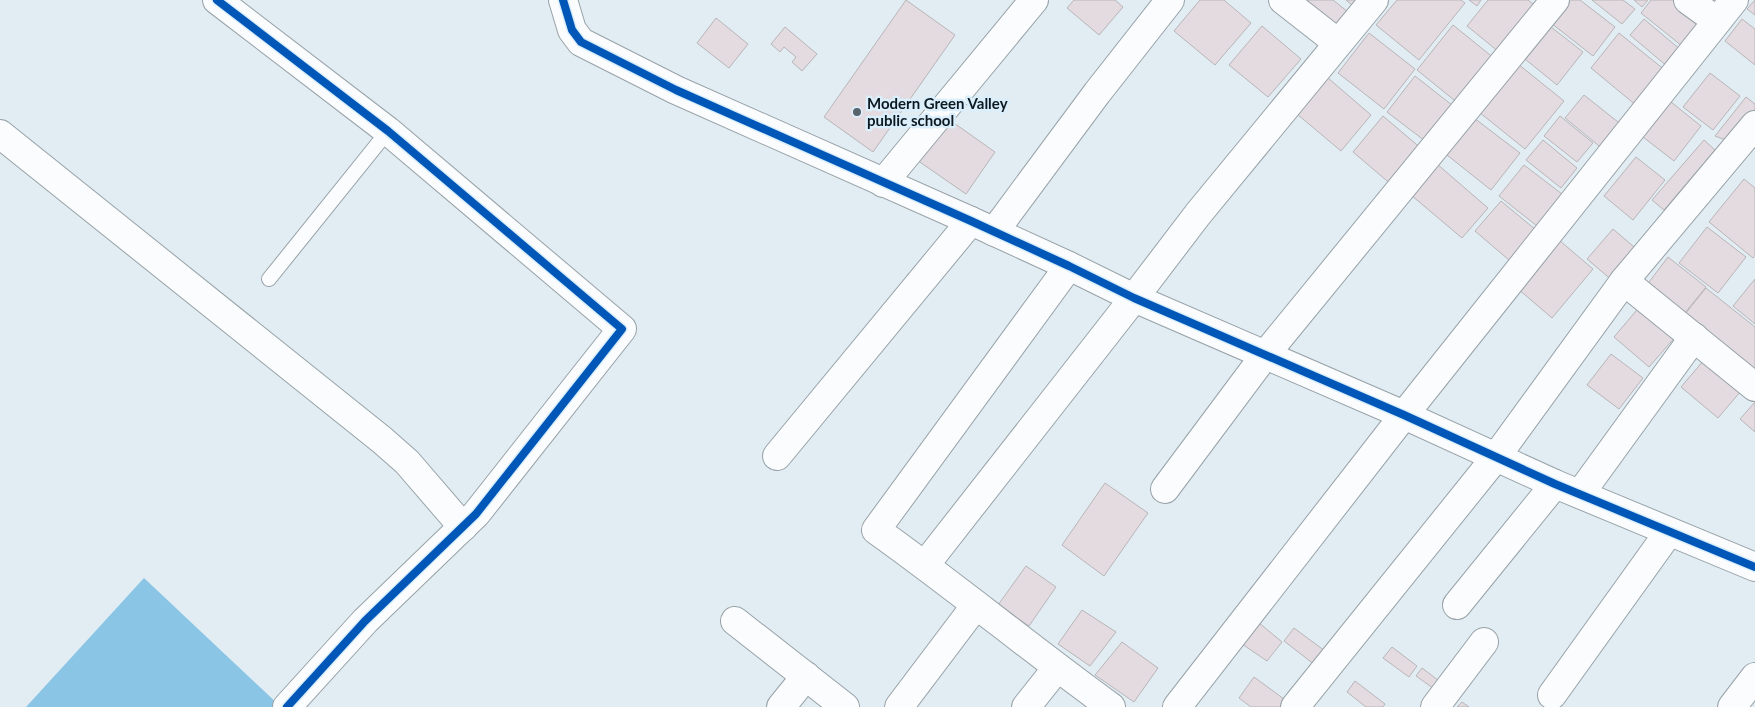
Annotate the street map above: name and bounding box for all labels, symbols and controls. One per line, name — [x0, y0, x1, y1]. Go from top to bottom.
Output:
place label: Modern Green Valley public school — [867, 94, 1008, 129]
marker: Modern Green Valley public school — [851, 106, 863, 118]

